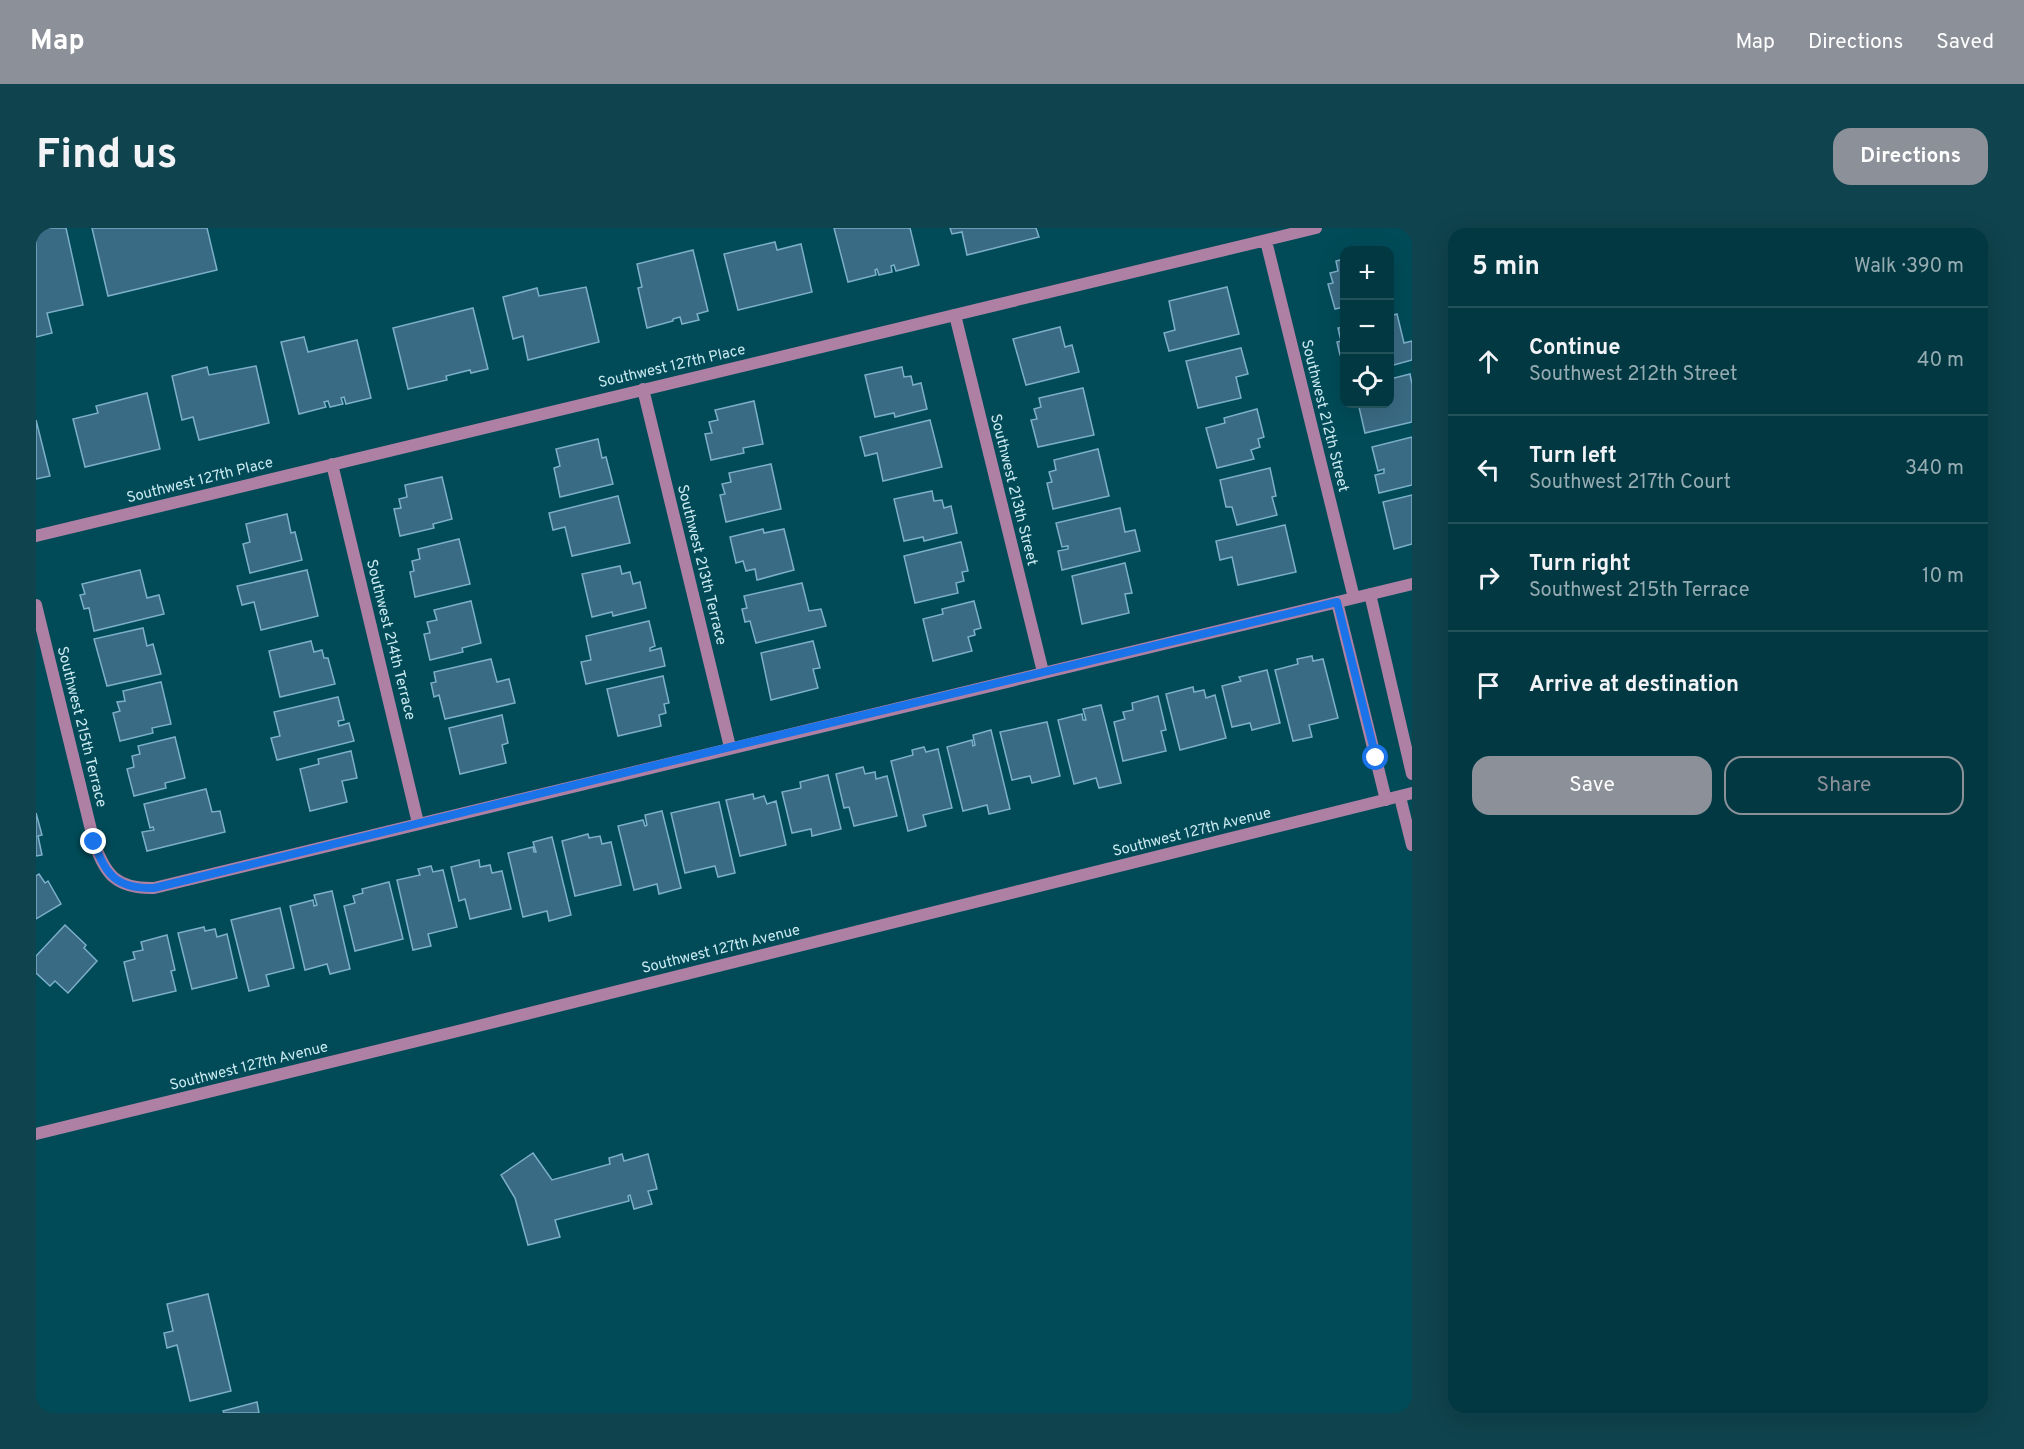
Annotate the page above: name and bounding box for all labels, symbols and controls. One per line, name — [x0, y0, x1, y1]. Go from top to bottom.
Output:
text: Map — [30, 24, 85, 60]
text: Map — [1735, 29, 1775, 56]
text: Directions — [1808, 29, 1903, 56]
text: Saved — [1936, 29, 1994, 56]
button: Directions — [1833, 128, 1988, 185]
text: Find us — [36, 130, 177, 183]
map controls — [1340, 246, 1394, 408]
button: + — [1340, 246, 1394, 300]
text: 5 min — [1472, 251, 1540, 284]
text: Walk · 390 m — [1854, 254, 1964, 280]
button: − — [1340, 300, 1394, 354]
text: Continue — [1529, 335, 1620, 362]
street label: Southwest 212th Street — [1296, 338, 1352, 494]
street label: Southwest 127th Place — [597, 341, 747, 393]
icon: ahead — [1472, 345, 1505, 378]
text: 40 m — [1917, 348, 1964, 374]
button: locate — [1340, 354, 1394, 408]
text: Southwest 212th Street — [1529, 362, 1737, 388]
street label: Southwest 213th Street — [985, 412, 1041, 568]
text: Turn left — [1529, 443, 1617, 470]
icon: left — [1472, 453, 1505, 486]
street label: Southwest 127th Place — [125, 454, 275, 508]
text: 340 m — [1905, 456, 1964, 482]
text: Southwest 217th Court — [1529, 470, 1731, 496]
street label: Southwest 213th Terrace — [672, 483, 730, 647]
text: Turn right — [1529, 551, 1631, 578]
street label: Southwest 214th Terrace — [361, 558, 419, 722]
icon: right — [1472, 561, 1505, 594]
text: 10 m — [1922, 564, 1964, 590]
text: Southwest 215th Terrace — [1529, 578, 1749, 604]
street label: Southwest 215th Terrace — [52, 644, 110, 810]
icon: arrive — [1472, 669, 1505, 702]
text: Arrive at destination — [1529, 672, 1739, 699]
route start — [1362, 744, 1388, 770]
button: Save — [1472, 756, 1712, 815]
button: Share — [1724, 756, 1964, 815]
street label: Southwest 127th Avenue — [1111, 804, 1273, 862]
route end — [80, 828, 106, 854]
street label: Southwest 127th Avenue — [640, 921, 802, 979]
street label: Southwest 127th Avenue — [168, 1038, 330, 1096]

